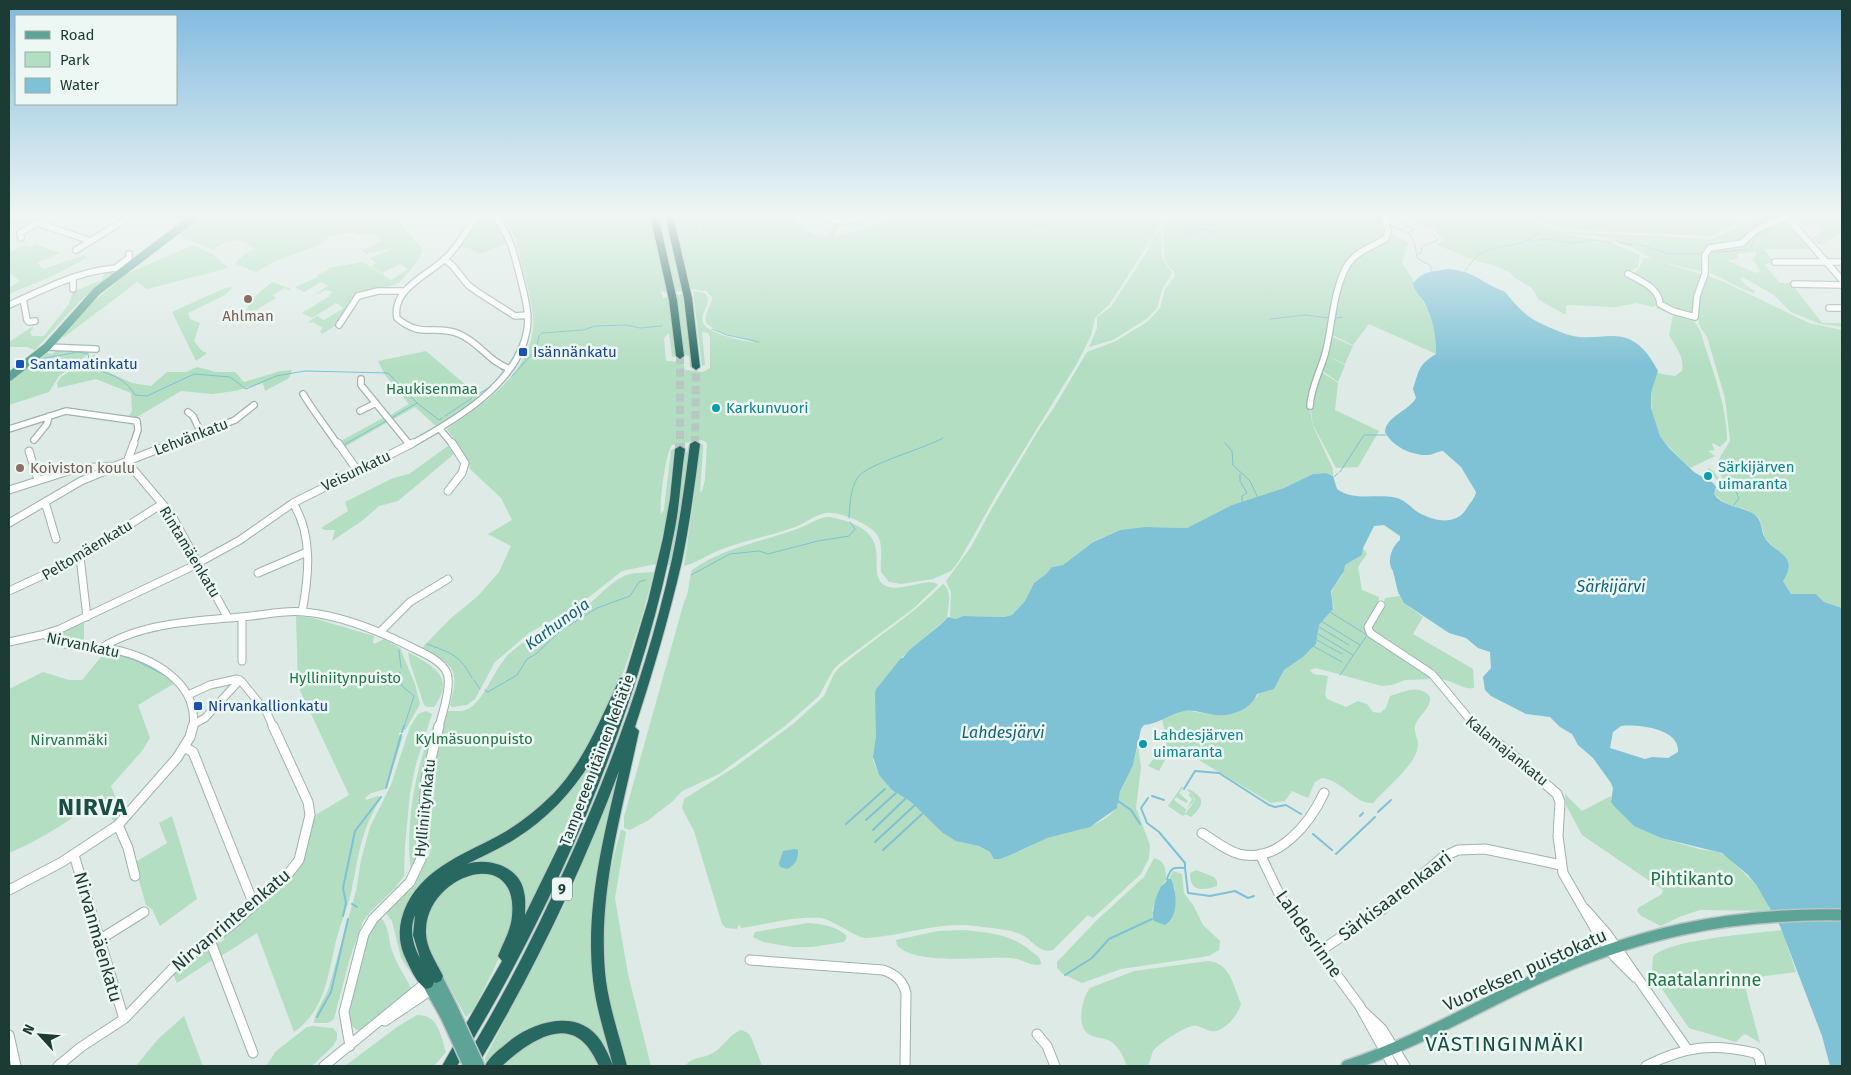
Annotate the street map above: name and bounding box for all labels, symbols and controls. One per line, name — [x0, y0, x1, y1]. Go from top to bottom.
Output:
legend — [15, 15, 178, 105]
text: Road — [60, 26, 95, 44]
text: Park — [60, 51, 90, 69]
text: Water — [60, 76, 99, 94]
marker: Ahlman — [242, 293, 254, 305]
place label: Ahlman — [222, 307, 274, 325]
place label: Isännänkatu — [533, 343, 617, 361]
marker: Isännänkatu — [517, 346, 529, 358]
place label: Santamatinkatu — [30, 355, 138, 373]
marker: Santamatinkatu — [14, 358, 26, 370]
park label: Haukisenmaa — [386, 380, 478, 398]
place label: Karkunvuori — [726, 399, 809, 417]
marker: Karkunvuori — [710, 402, 722, 414]
street label: Lehvänkatu — [151, 415, 231, 459]
street label: Veisunkatu — [319, 447, 393, 495]
place label: Särkijärven uimaranta — [1718, 458, 1794, 493]
place label: Koiviston koulu — [30, 459, 135, 477]
marker: Koiviston koulu — [14, 462, 26, 474]
marker: Särkijärven uimaranta — [1702, 470, 1714, 482]
street label: Rintamäenkatu — [156, 503, 224, 601]
street label: Peltomäenkatu — [38, 516, 136, 584]
water label: Särkijärvi — [1576, 577, 1646, 596]
water label: Karhunoja — [521, 594, 593, 654]
street label: Nirvankatu — [45, 628, 121, 662]
park label: Hylliniitynpuisto — [289, 669, 401, 687]
street label: Tampereen itäinen kehätie — [556, 672, 638, 848]
place label: Nirvankallionkatu — [208, 697, 328, 715]
marker: Nirvankallionkatu — [192, 700, 204, 712]
street label: Kalamajankatu — [1462, 712, 1552, 790]
water label: Lahdesjärvi — [962, 723, 1045, 742]
place label: Lahdesjärven uimaranta — [1153, 726, 1244, 761]
park label: Kylmäsuonpuisto — [415, 730, 533, 748]
park label: Nirvanmäki — [30, 731, 108, 749]
marker: Lahdesjärven uimaranta — [1137, 738, 1149, 750]
street label: Hylliniitynkatu — [411, 758, 439, 858]
district label: NIRVA — [58, 793, 128, 821]
street label: Särkisaarenkaari — [1334, 846, 1456, 946]
street label: Nirvanrinteenkatu — [167, 864, 295, 976]
park label: Pihtikanto — [1650, 868, 1734, 890]
street label: Nirvanmäenkatu — [69, 869, 127, 1005]
road number: 9 — [552, 878, 572, 901]
street label: Lahdesrinne — [1271, 886, 1347, 982]
street label: Vuoreksen puistokatu — [1440, 924, 1610, 1016]
park label: Raatalanrinne — [1647, 969, 1761, 991]
north arrow — [15, 1010, 65, 1060]
text: N — [19, 1022, 38, 1037]
district label: VÄSTINGINMÄKI — [1425, 1031, 1585, 1057]

